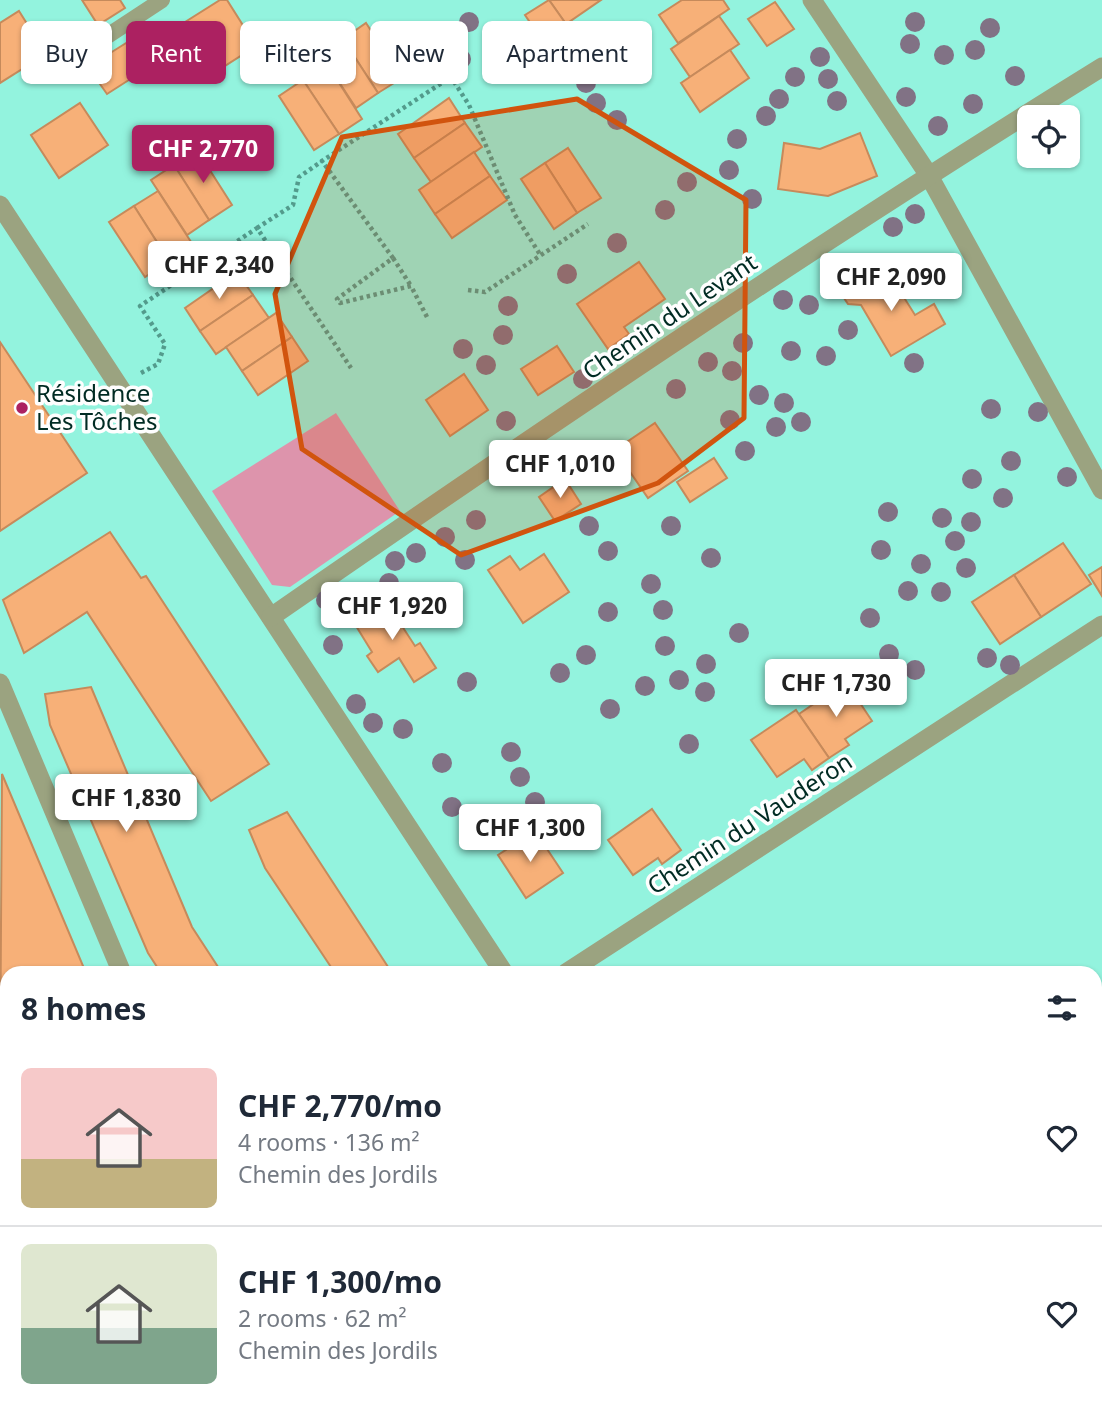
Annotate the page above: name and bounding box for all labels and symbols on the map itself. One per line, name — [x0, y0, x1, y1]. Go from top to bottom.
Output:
pin: CHF 2,770 — [123, 125, 283, 185]
pin: CHF 2,340 — [139, 242, 299, 301]
street label: Chemin du Levant — [575, 245, 763, 386]
pin: CHF 2,090 — [811, 254, 971, 313]
place label: Résidence Les Tôches — [36, 376, 157, 437]
marker: Résidence Les Tôches — [14, 400, 30, 416]
pin: CHF 1,010 — [480, 440, 640, 500]
pin: CHF 1,920 — [312, 582, 472, 642]
pin: CHF 1,730 — [756, 660, 916, 719]
street label: Chemin du Vauderon — [640, 744, 858, 901]
pin: CHF 1,830 — [46, 774, 206, 834]
pin: CHF 1,300 — [450, 804, 610, 864]

